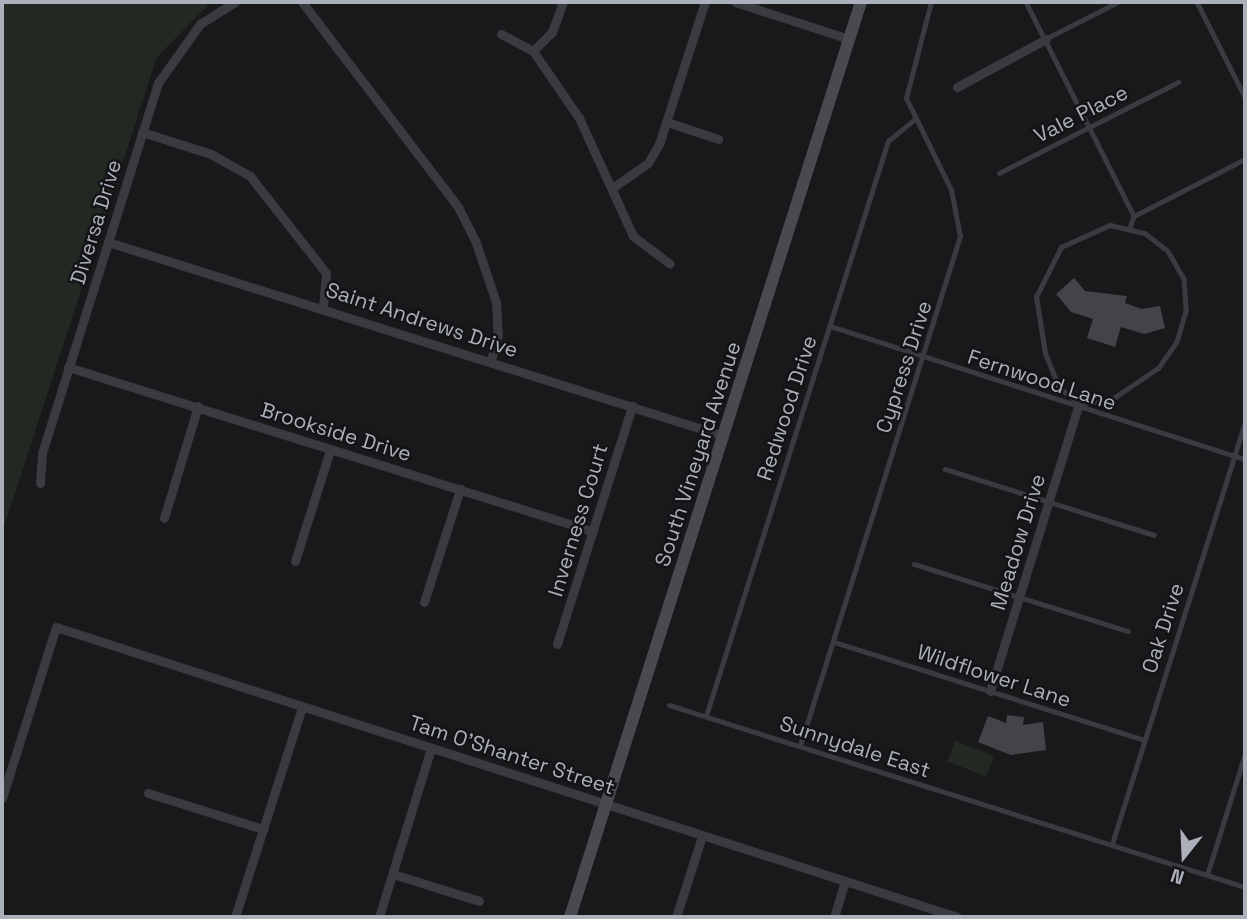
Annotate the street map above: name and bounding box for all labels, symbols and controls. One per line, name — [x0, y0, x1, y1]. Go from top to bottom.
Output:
street label: Vale Place — [1030, 80, 1132, 148]
street label: Diversa Drive — [65, 157, 127, 287]
street label: Saint Andrews Drive — [323, 277, 521, 363]
street label: Cypress Drive — [871, 298, 937, 436]
street label: Redwood Drive — [752, 332, 822, 484]
street label: South Vineyard Avenue — [650, 338, 746, 570]
street label: Fernwood Lane — [965, 344, 1119, 416]
street label: Brookside Drive — [258, 397, 414, 467]
street label: Inverness Court — [543, 440, 613, 600]
street label: Meadow Drive — [985, 471, 1051, 613]
street label: Oak Drive — [1137, 580, 1189, 676]
street label: Wildflower Lane — [914, 639, 1074, 713]
street label: Tam O'Shanter Street — [406, 710, 618, 800]
street label: Sunnydale East — [776, 711, 934, 783]
north arrow — [1149, 821, 1219, 891]
text: N — [1167, 863, 1187, 890]

